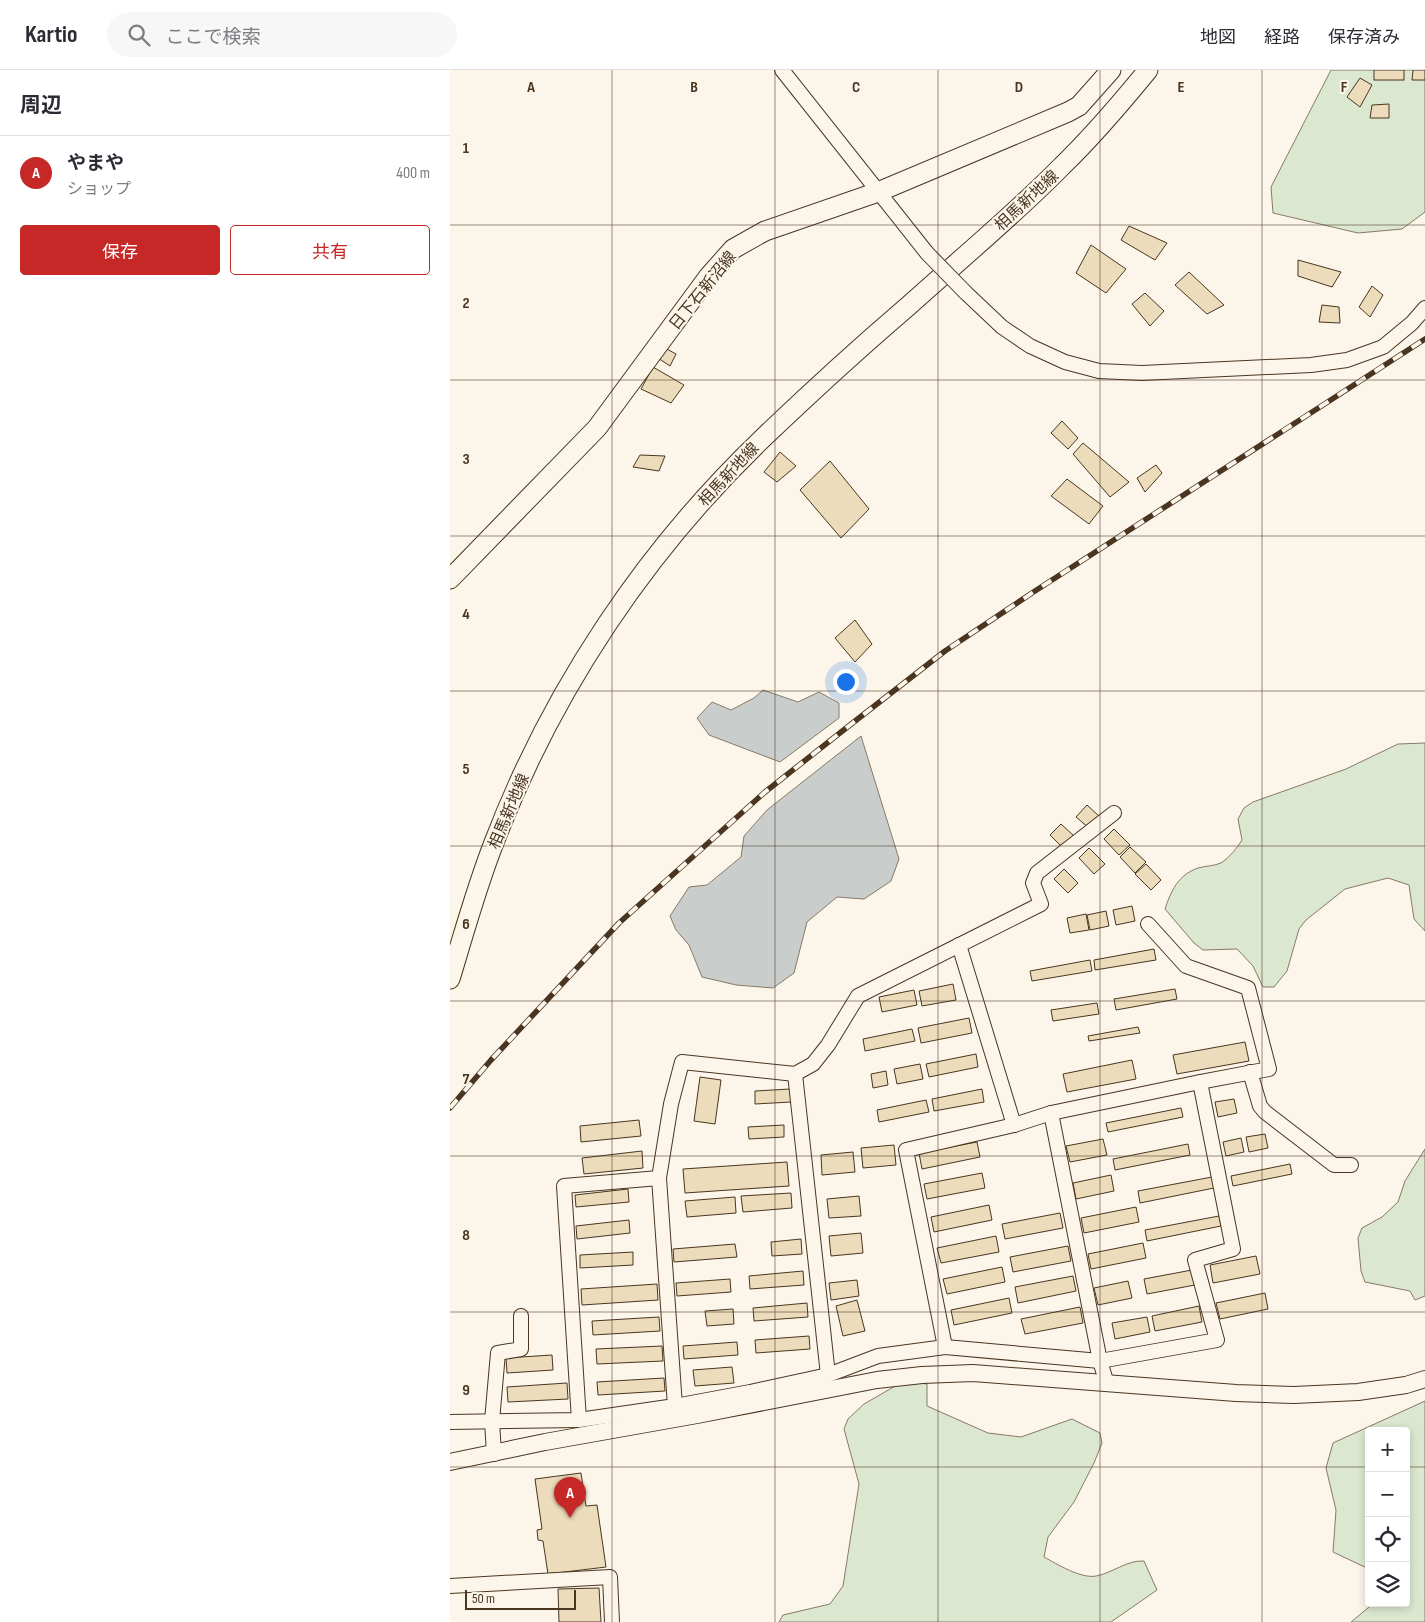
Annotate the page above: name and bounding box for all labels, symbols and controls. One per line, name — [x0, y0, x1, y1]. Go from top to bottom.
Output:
search box — [107, 12, 457, 57]
text: Kartio — [25, 20, 77, 49]
icon: search — [125, 21, 153, 49]
text: ここで検索 — [165, 26, 260, 49]
text: 地図 — [1200, 27, 1236, 48]
text: 経路 — [1264, 27, 1300, 48]
text: 保存済み — [1328, 27, 1400, 48]
text: A — [526, 78, 535, 97]
text: B — [690, 78, 698, 97]
text: C — [852, 78, 860, 97]
text: D — [1015, 78, 1023, 97]
text: E — [1178, 78, 1185, 97]
text: F — [1341, 78, 1348, 97]
text: 周辺 — [20, 93, 62, 118]
text: 1 — [463, 139, 470, 158]
text: やまや — [67, 152, 124, 175]
text: A — [32, 164, 40, 183]
text: 400 m — [396, 164, 430, 183]
street label: 相馬新地線 — [991, 167, 1063, 235]
text: ショップ — [67, 180, 131, 199]
button: 保存 — [20, 225, 220, 275]
button: 共有 — [230, 225, 430, 275]
street label: 日下石新沼線 — [666, 248, 741, 334]
text: 2 — [462, 294, 470, 313]
street label: 相馬新地線 — [695, 439, 763, 511]
text: 3 — [462, 450, 470, 469]
text: 4 — [462, 605, 470, 624]
your location — [833, 669, 859, 695]
text: 5 — [462, 760, 470, 779]
street label: 相馬新地線 — [485, 771, 534, 852]
text: 6 — [462, 915, 470, 934]
text: 7 — [463, 1070, 470, 1089]
text: 8 — [462, 1226, 470, 1245]
text: 9 — [462, 1381, 470, 1400]
map controls — [1365, 1427, 1410, 1607]
button: + — [1365, 1427, 1410, 1472]
button: − — [1365, 1472, 1410, 1517]
pin: A — [554, 1477, 586, 1518]
button: locate — [1365, 1517, 1410, 1562]
button: layers — [1365, 1562, 1410, 1607]
scale bar — [465, 1587, 576, 1610]
text: 50 m — [472, 1590, 495, 1607]

